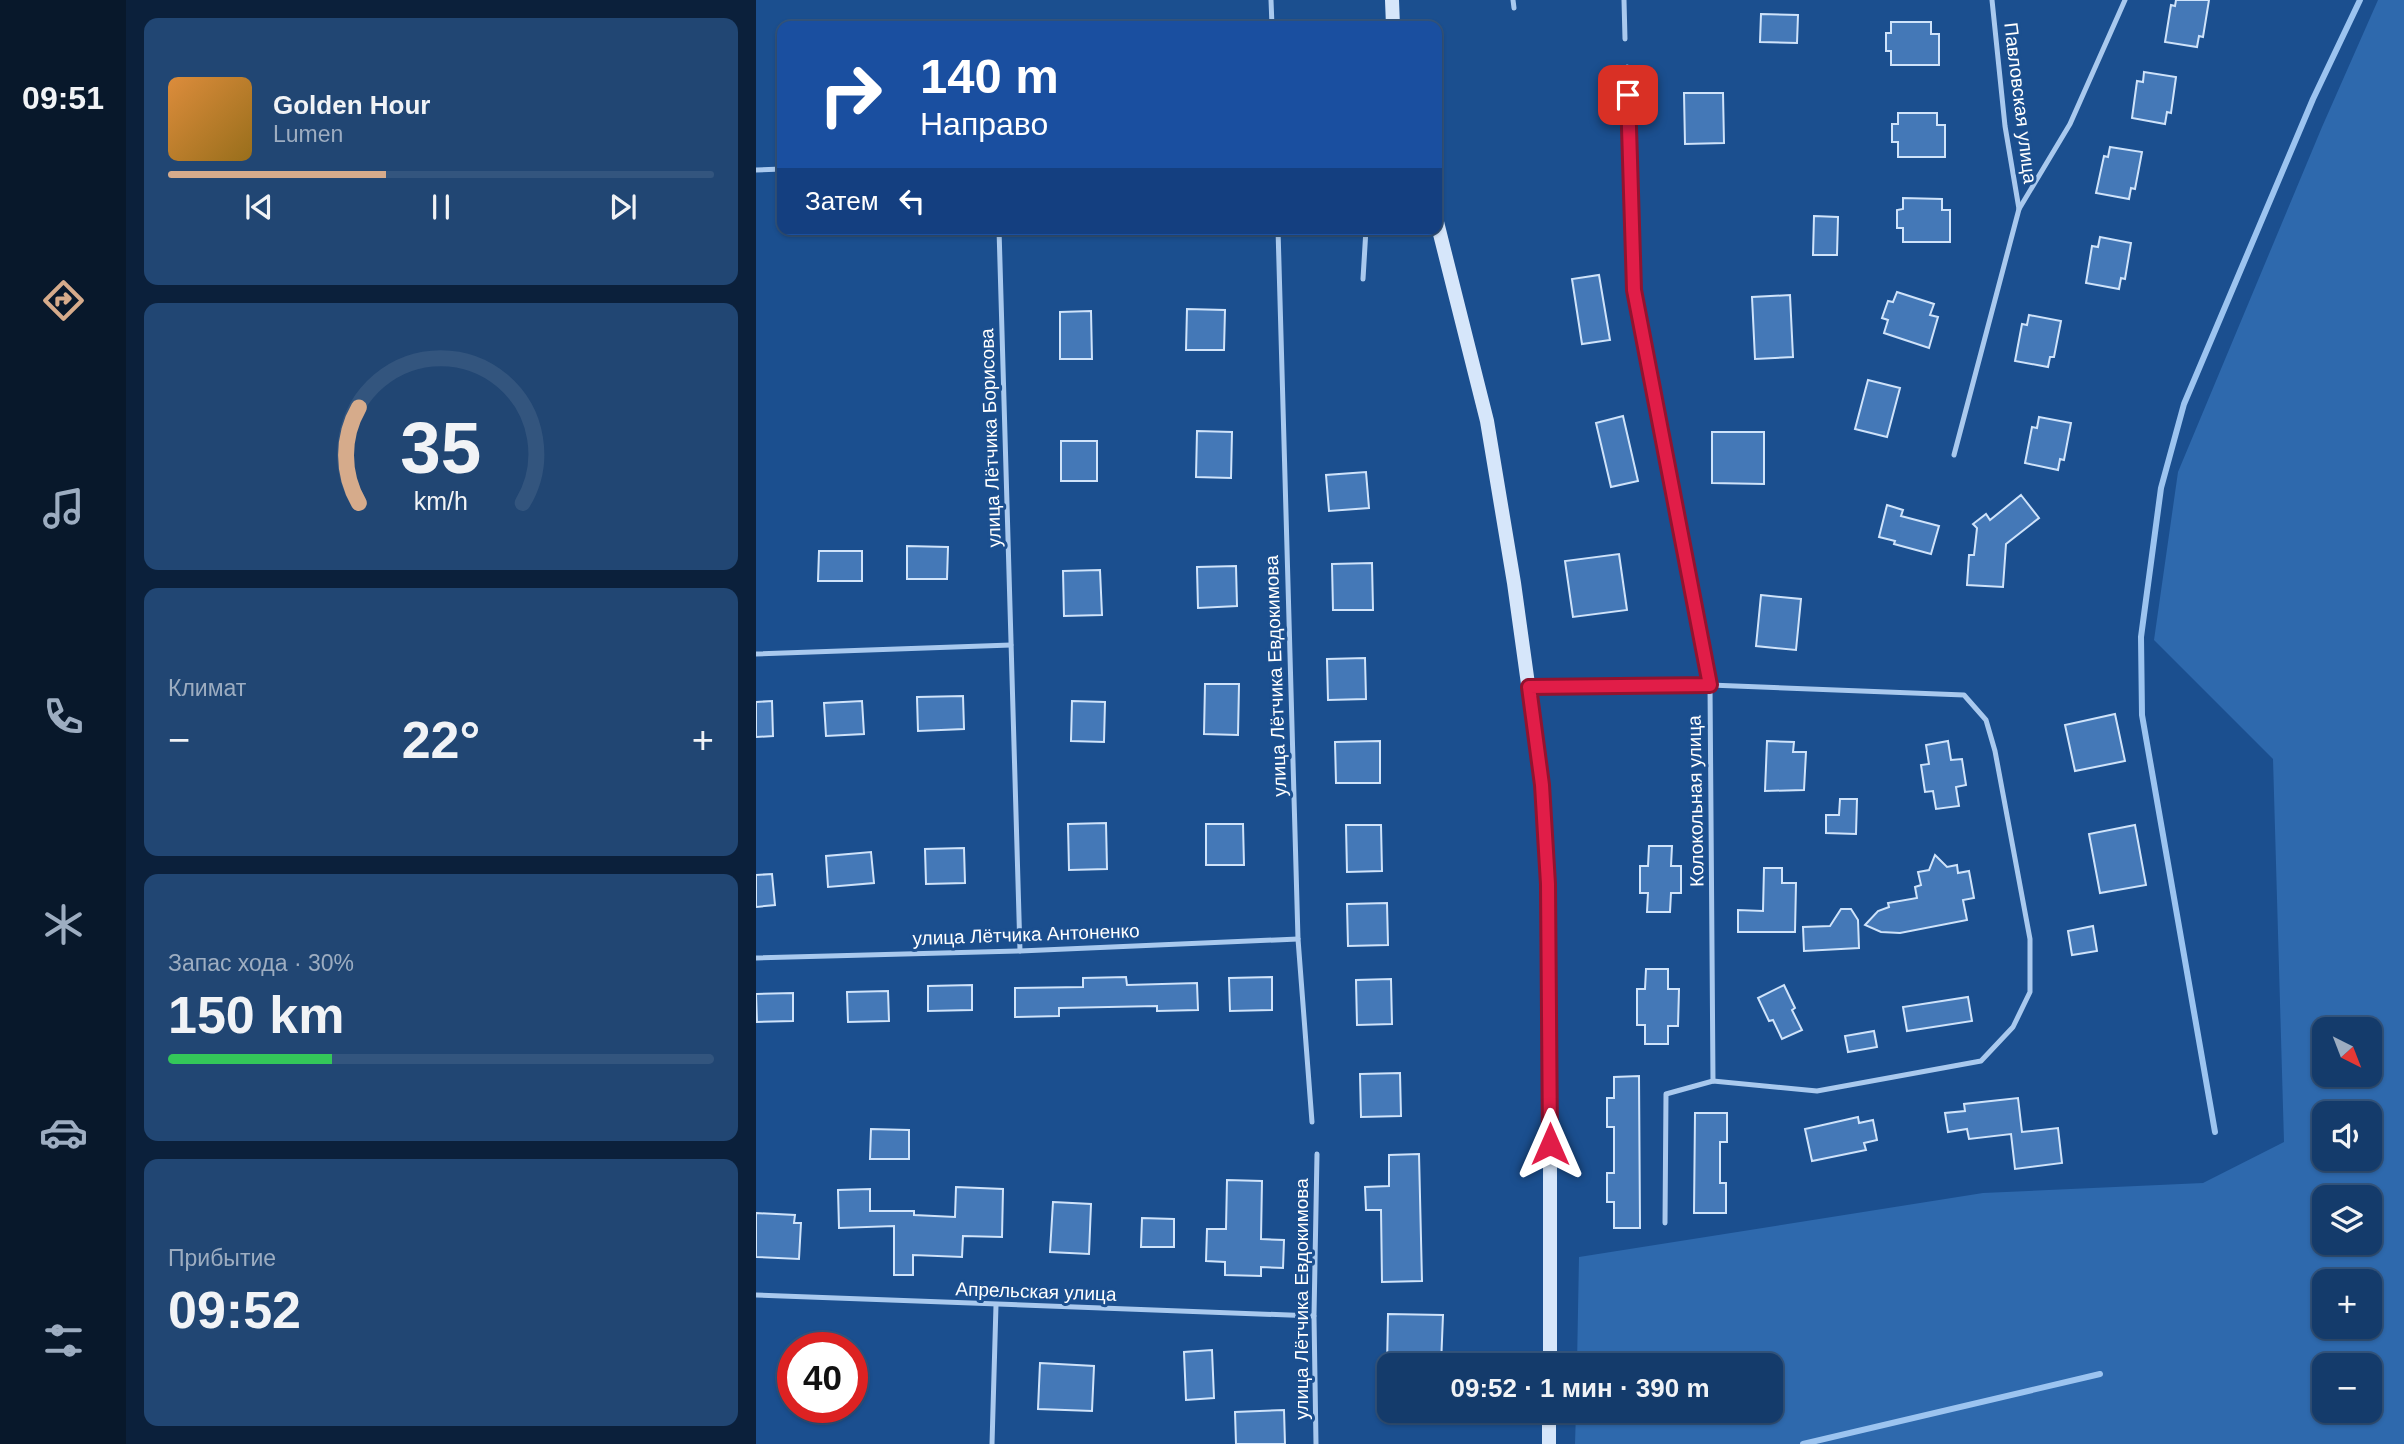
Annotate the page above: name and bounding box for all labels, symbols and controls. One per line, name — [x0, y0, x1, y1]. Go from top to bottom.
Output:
street label: Павловская улица — [2000, 21, 2041, 185]
icon: right — [805, 49, 896, 140]
text: 140 m — [920, 49, 1059, 103]
pin — [1598, 65, 1658, 125]
icon: arrive — [1609, 76, 1647, 114]
text: 09:51 — [22, 80, 104, 116]
text: Golden Hour — [273, 90, 430, 120]
text: Направо — [920, 106, 1048, 142]
text: Lumen — [273, 121, 343, 147]
icon: left — [893, 182, 931, 220]
text: Затем — [805, 186, 879, 216]
icon: previous — [240, 188, 278, 226]
icon: pause — [422, 188, 460, 226]
icon: next — [604, 188, 642, 226]
icon: directions — [39, 276, 88, 325]
street label: улица Лётчика Борисова — [976, 328, 1005, 548]
text: 35 — [401, 407, 481, 488]
icon: music — [39, 484, 88, 533]
text: km/h — [414, 487, 468, 515]
street label: улица Лётчика Евдокимова — [1261, 554, 1290, 797]
text: Климат — [168, 675, 246, 701]
icon: phone — [39, 692, 88, 741]
text: 22° — [402, 711, 480, 769]
street label: Колокольная улица — [1683, 715, 1707, 887]
text: − — [168, 719, 190, 761]
text: + — [692, 719, 714, 761]
icon: climate — [39, 900, 88, 949]
street label: улица Лётчика Антоненко — [912, 920, 1140, 949]
text: Запас хода · 30% — [168, 950, 354, 976]
text: 150 km — [168, 986, 344, 1044]
north arrow — [2312, 1017, 2382, 1087]
map controls — [2312, 1017, 2382, 1423]
button: sound — [2312, 1101, 2382, 1171]
position arrow — [1513, 1107, 1587, 1181]
icon: car — [39, 1108, 88, 1157]
street label: улица Лётчика Евдокимова — [1291, 1178, 1312, 1420]
button: layers — [2312, 1185, 2382, 1255]
text: Прибытие — [168, 1245, 276, 1271]
button: + — [2312, 1269, 2382, 1339]
street label: Апрельская улица — [955, 1278, 1117, 1305]
text: 09:52 — [168, 1281, 301, 1339]
icon: filters — [39, 1316, 88, 1365]
speed limit sign: 40 — [777, 1332, 868, 1423]
button: − — [2312, 1353, 2382, 1423]
text: 09:52 · 1 мин · 390 m — [1450, 1373, 1710, 1403]

